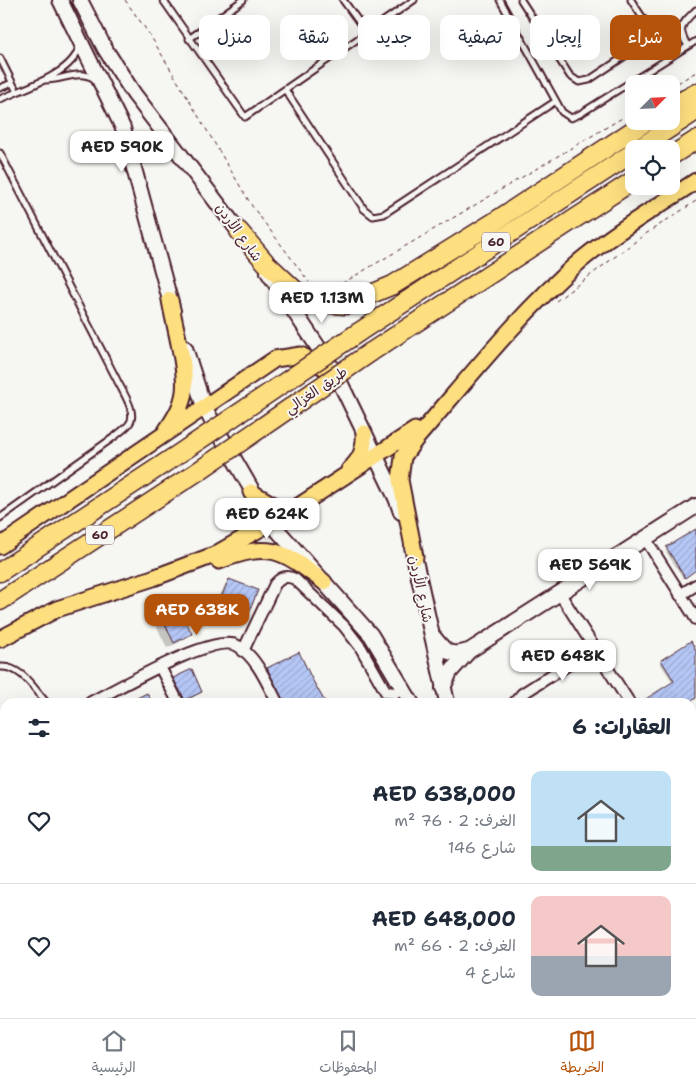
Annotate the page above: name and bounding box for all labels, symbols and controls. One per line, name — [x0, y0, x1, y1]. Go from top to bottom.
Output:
chip: منزل — [199, 15, 270, 60]
chip: شقة — [280, 15, 348, 60]
chip: جديد — [358, 15, 430, 60]
chip: تصفية — [440, 15, 520, 60]
chip: إيجار — [530, 15, 600, 60]
chip: شراء — [610, 15, 681, 60]
north arrow — [625, 75, 680, 130]
map controls — [625, 75, 680, 195]
pin: AED 590K — [70, 130, 174, 173]
text: AED 590K — [81, 136, 163, 157]
button: locate — [625, 140, 680, 195]
street label: شارع الأردن — [211, 199, 266, 265]
road number: 60 — [482, 232, 510, 252]
pin: AED 1.13M — [265, 282, 379, 324]
text: AED 1.13M — [280, 287, 364, 308]
street label: طريق الغزالي — [281, 362, 353, 421]
pin: AED 624K — [215, 498, 319, 540]
text: AED 624K — [226, 503, 308, 524]
road number: 60 — [86, 526, 114, 544]
pin: AED 569K — [538, 548, 642, 591]
street label: شارع الأردن — [404, 554, 437, 624]
text: AED 569K — [549, 554, 631, 575]
pin: AED 638K — [145, 594, 249, 636]
text: AED 638K — [155, 599, 239, 620]
pin: AED 648K — [511, 640, 615, 682]
text: AED 648K — [521, 645, 605, 666]
text: العقارات: 6 — [572, 713, 671, 741]
icon: filters — [25, 714, 53, 742]
text: AED 638,000 — [372, 780, 516, 808]
icon: home — [571, 791, 631, 851]
icon: heart — [25, 807, 53, 835]
text: الغرف: 2 · 76 m² — [394, 810, 516, 831]
text: شارع 146 — [448, 837, 516, 858]
text: AED 648,000 — [372, 905, 516, 933]
icon: home — [571, 916, 631, 976]
icon: heart — [25, 932, 53, 960]
text: الغرف: 2 · 66 m² — [394, 935, 516, 956]
text: شارع 4 — [465, 962, 516, 983]
tab: الرئيسية — [92, 1027, 136, 1080]
tab: المحفوظات — [319, 1027, 377, 1080]
tab: الخريطة — [561, 1027, 604, 1080]

